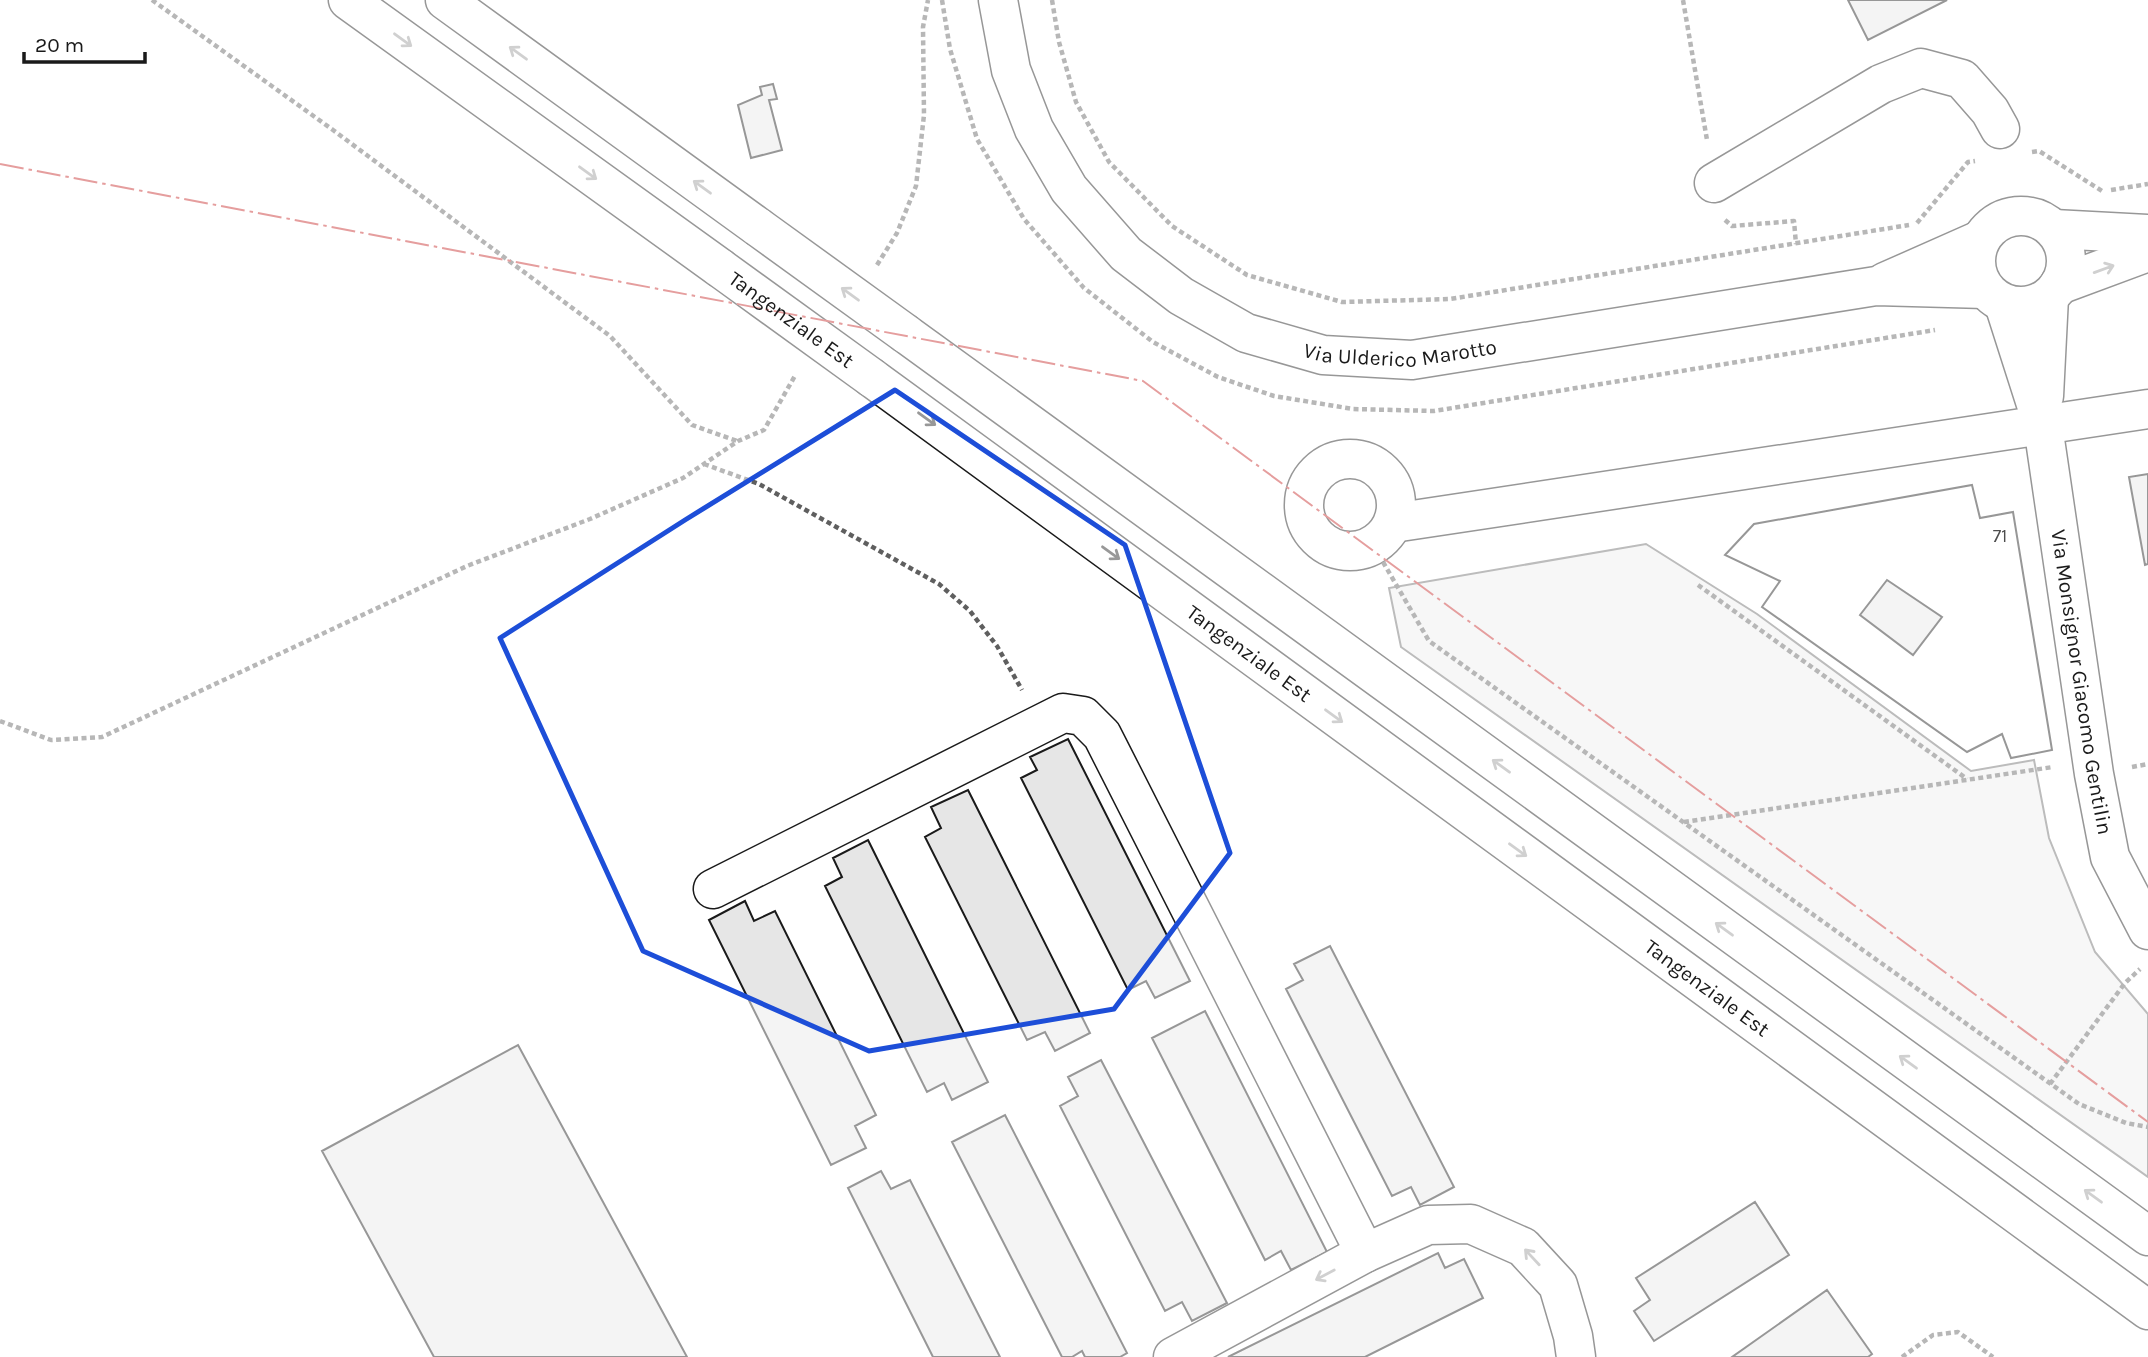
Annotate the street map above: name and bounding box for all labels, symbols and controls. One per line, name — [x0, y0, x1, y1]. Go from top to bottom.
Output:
scale bar — [24, 21, 145, 65]
text: 20 m — [35, 33, 84, 57]
one-way arrow — [393, 33, 412, 47]
one-way arrow — [509, 46, 528, 60]
one-way arrow — [578, 166, 597, 180]
one-way arrow — [693, 180, 712, 194]
one-way arrow — [2092, 261, 2114, 274]
street label: Tangenziale Est — [724, 266, 859, 373]
one-way arrow — [841, 287, 860, 301]
street label: Via Ulderico Marotto — [1301, 335, 1498, 372]
one-way arrow — [917, 411, 936, 426]
house number: 71 — [1993, 525, 2007, 547]
street label: Via Monsignor Giacomo Gentilin — [2046, 528, 2117, 837]
one-way arrow — [1101, 546, 1120, 560]
street label: Tangenziale Est — [1182, 600, 1316, 707]
one-way arrow — [1324, 709, 1343, 723]
one-way arrow — [1491, 759, 1510, 774]
one-way arrow — [1508, 843, 1527, 857]
one-way arrow — [1715, 922, 1734, 936]
street label: Tangenziale Est — [1640, 934, 1774, 1041]
one-way arrow — [1900, 1055, 1918, 1070]
one-way arrow — [2083, 1189, 2102, 1204]
one-way arrow — [1523, 1249, 1540, 1266]
one-way arrow — [1315, 1269, 1336, 1282]

